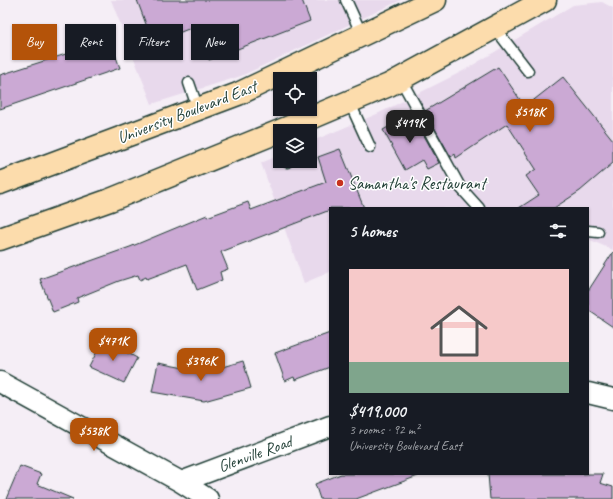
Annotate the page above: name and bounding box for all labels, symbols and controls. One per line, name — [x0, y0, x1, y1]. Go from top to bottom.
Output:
chip: Buy — [12, 24, 57, 60]
chip: Rent — [65, 24, 116, 60]
chip: Filters — [124, 24, 183, 60]
chip: New — [191, 24, 239, 60]
map controls — [273, 72, 317, 168]
button: locate — [273, 72, 317, 116]
street label: University Boulevard East — [114, 75, 262, 148]
pin: $518K — [502, 99, 558, 133]
text: $518K — [515, 104, 545, 120]
pin: $419K — [382, 110, 438, 144]
text: $419K — [395, 115, 425, 131]
button: layers — [273, 124, 317, 168]
place label: Samantha's Restaurant — [348, 173, 488, 194]
marker: Samantha's Restaurant — [335, 178, 345, 188]
icon: filters — [547, 220, 569, 242]
text: 5 homes — [349, 221, 397, 242]
icon: home — [423, 295, 495, 367]
pin: $471K — [85, 328, 141, 362]
text: $471K — [98, 333, 128, 349]
pin: $396K — [173, 348, 229, 382]
text: $396K — [186, 353, 216, 369]
text: $419,000 — [349, 401, 406, 422]
pin: $538K — [66, 418, 122, 452]
text: 3 rooms · 92 m² — [349, 422, 419, 438]
text: $538K — [79, 423, 109, 439]
street label: Glenville Road — [215, 430, 297, 477]
text: University Boulevard East — [349, 438, 462, 454]

